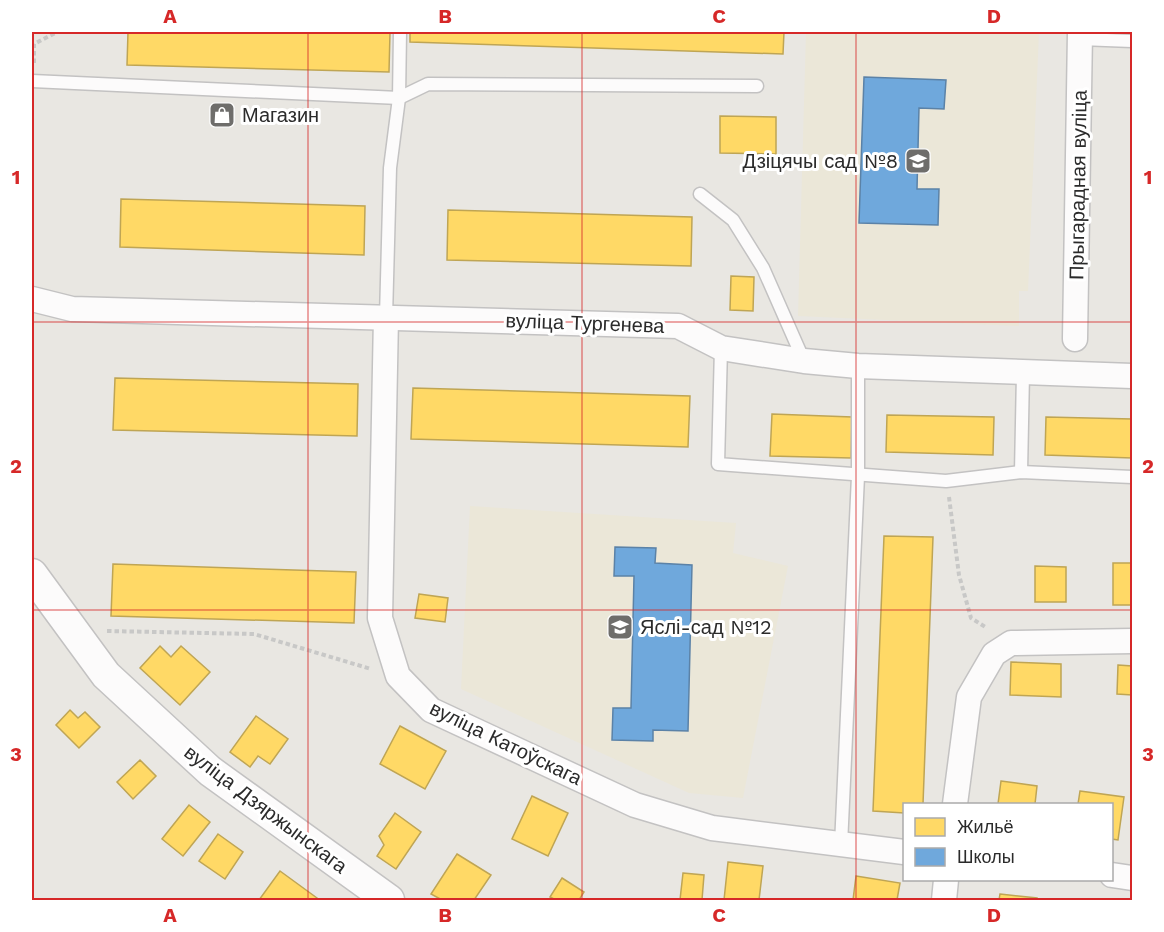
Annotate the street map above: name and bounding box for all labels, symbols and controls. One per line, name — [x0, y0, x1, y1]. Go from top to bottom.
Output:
text: A — [163, 4, 177, 28]
text: B — [438, 4, 452, 28]
text: C — [712, 4, 726, 28]
text: D — [987, 4, 1001, 28]
street label: Прыгарадная вуліца — [1064, 89, 1092, 280]
shop icon: Магазин — [207, 100, 237, 130]
place label: Магазин — [242, 103, 319, 127]
school or university icon: Дзіцячы сад №8 — [903, 146, 933, 176]
place label: Дзіцячы сад №8 — [742, 149, 898, 173]
text: 1 — [12, 165, 20, 189]
text: 1 — [1144, 165, 1152, 189]
street label: вуліца Тургенева — [505, 308, 666, 338]
text: 2 — [10, 454, 22, 478]
text: 2 — [1142, 454, 1154, 478]
school or university icon: Яслі-сад №12 — [605, 612, 635, 642]
place label: Яслі-сад №12 — [640, 615, 772, 639]
street label: вуліца Катоўскага — [426, 696, 587, 791]
street label: вуліца Дзяржынскага — [180, 740, 353, 879]
text: 3 — [10, 742, 22, 766]
text: 3 — [1142, 742, 1154, 766]
legend — [903, 803, 1113, 881]
text: Жильё — [957, 816, 1014, 837]
text: Школы — [957, 846, 1015, 867]
text: A — [163, 903, 177, 927]
text: B — [438, 903, 452, 927]
text: C — [712, 903, 726, 927]
text: D — [987, 903, 1001, 927]

